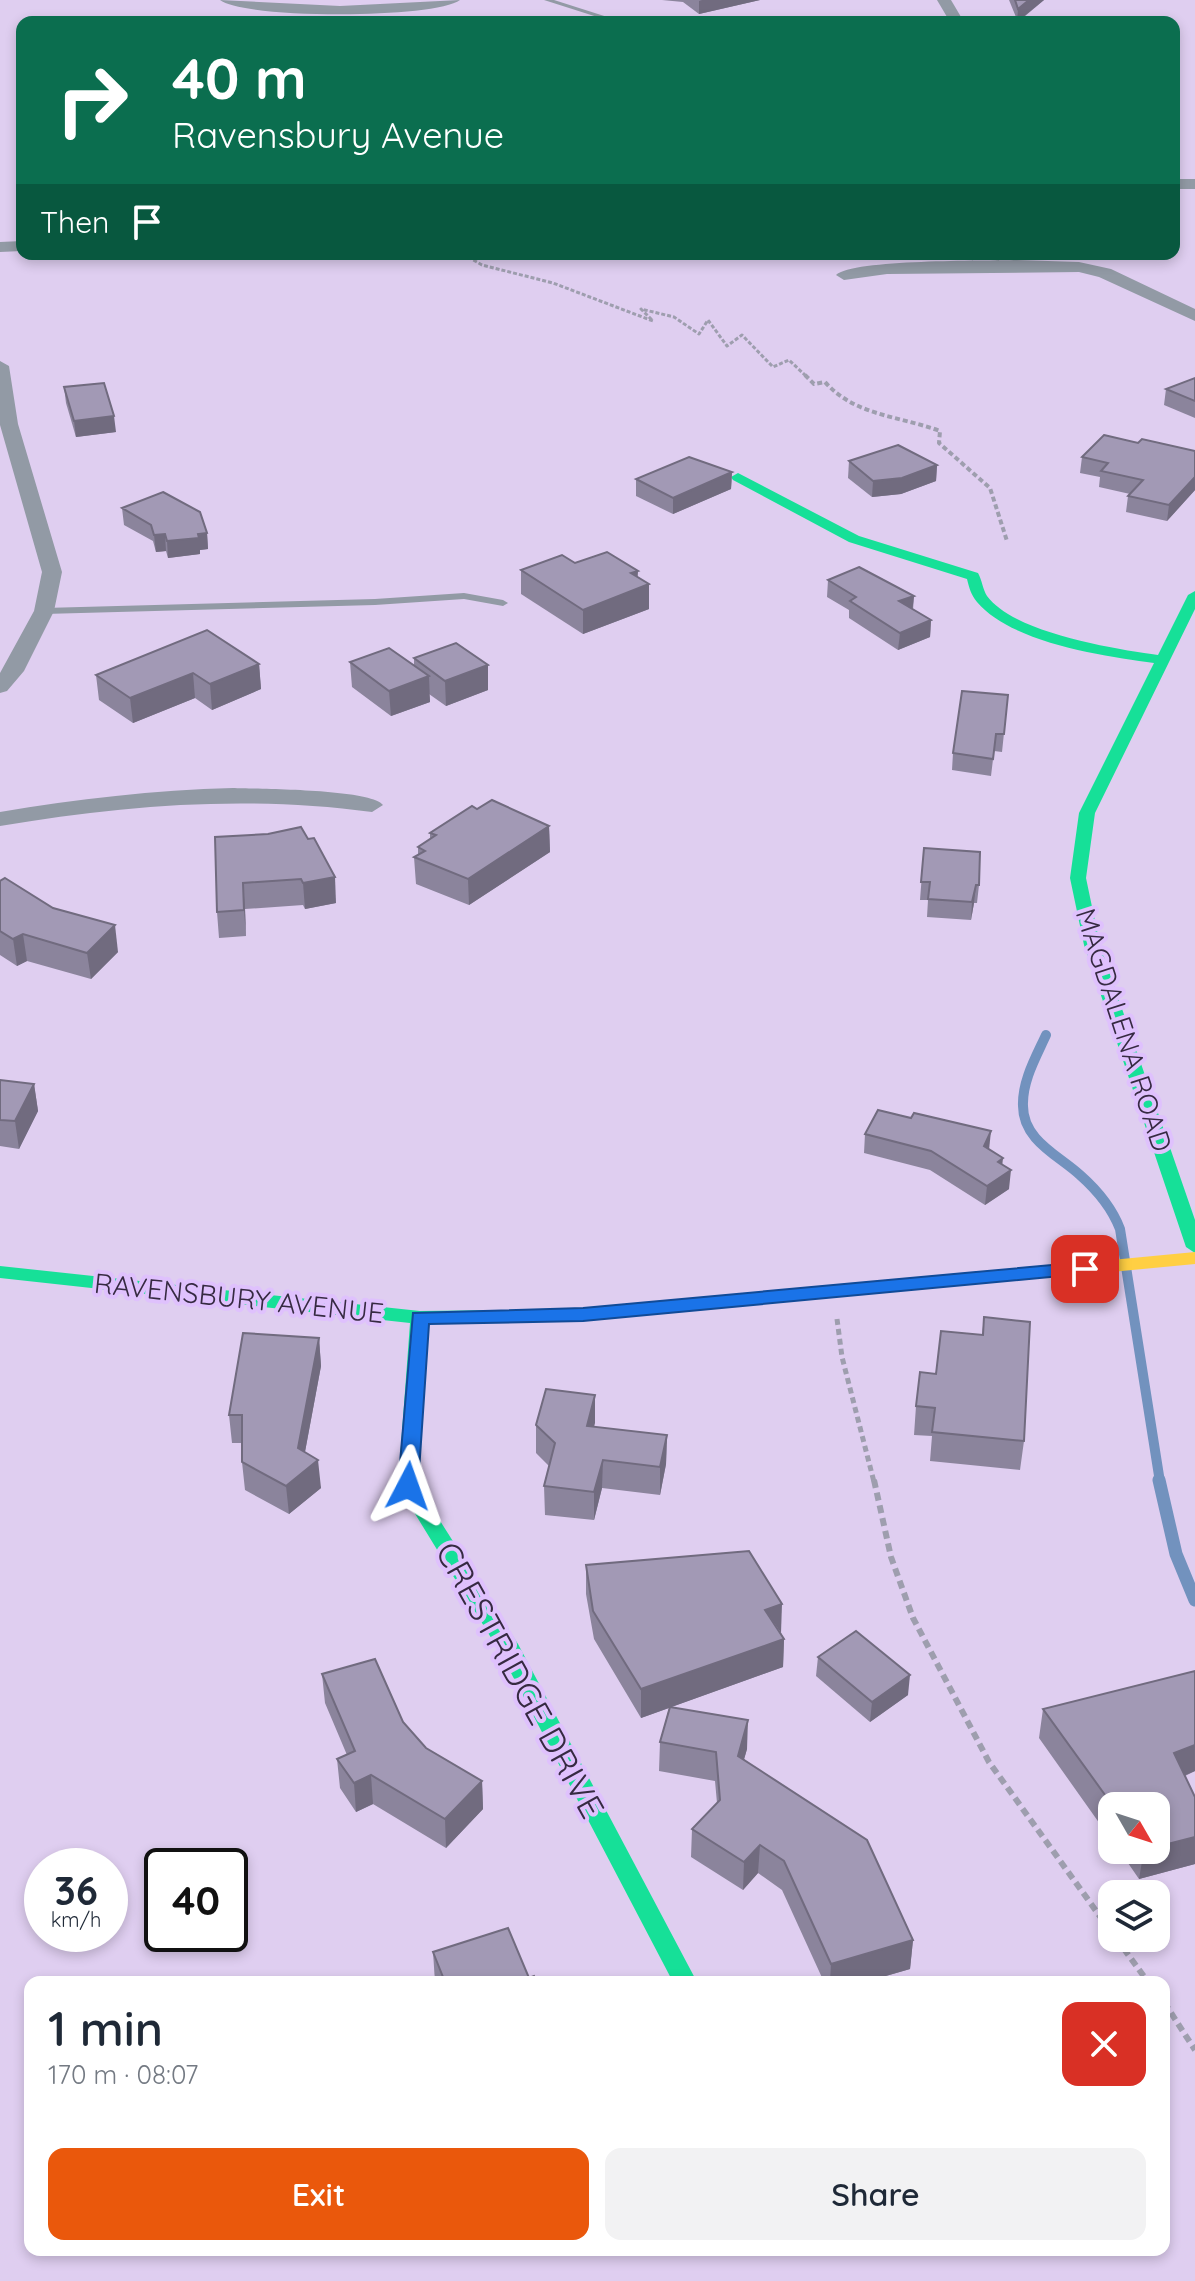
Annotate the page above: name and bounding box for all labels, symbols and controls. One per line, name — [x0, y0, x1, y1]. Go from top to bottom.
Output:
text: 40 m — [172, 43, 307, 113]
icon: right — [40, 48, 144, 152]
text: Ravensbury Avenue — [172, 112, 504, 157]
icon: arrive — [125, 200, 169, 244]
text: Then — [40, 203, 109, 241]
street label: MAGDALENA ROAD — [1069, 904, 1180, 1156]
pin — [1051, 1235, 1119, 1303]
icon: arrive — [1063, 1247, 1107, 1291]
street label: RAVENSBURY AVENUE — [93, 1265, 386, 1330]
position arrow — [366, 1444, 450, 1528]
street label: CRESTRIDGE DRIVE — [427, 1534, 614, 1826]
north arrow — [1098, 1792, 1170, 1864]
map controls — [1098, 1792, 1170, 1952]
speed limit sign: 40 — [144, 1848, 248, 1952]
text: 36 — [54, 1865, 98, 1915]
button: layers — [1098, 1880, 1170, 1952]
text: km/h — [51, 1907, 101, 1932]
text: 1 min — [48, 1998, 163, 2058]
button: close — [1062, 2002, 1146, 2086]
text: 170 m · 08:07 — [48, 2058, 198, 2091]
button: Exit — [48, 2148, 589, 2240]
button: Share — [605, 2148, 1146, 2240]

